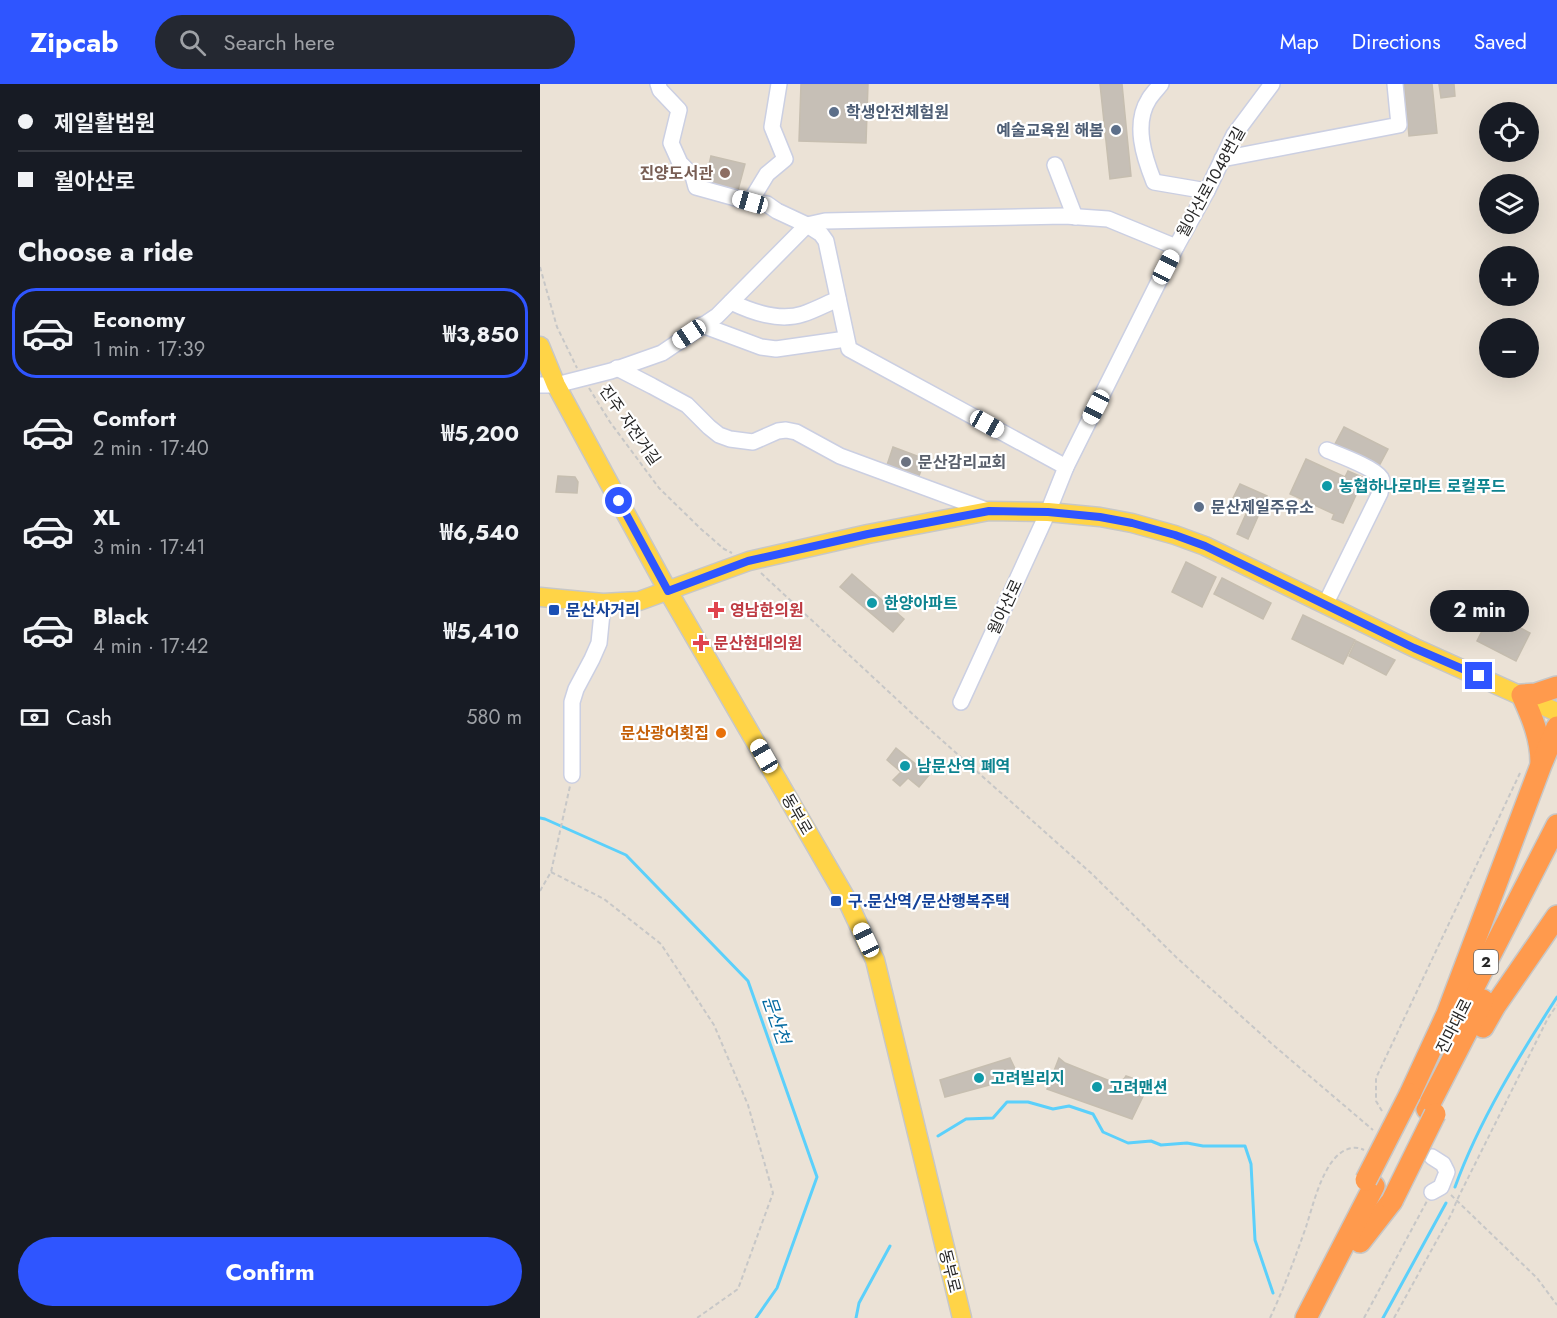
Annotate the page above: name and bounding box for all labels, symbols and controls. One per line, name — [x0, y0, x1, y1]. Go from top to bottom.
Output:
search box — [155, 15, 575, 69]
text: Zipcab — [30, 22, 119, 63]
icon: search — [176, 26, 209, 59]
text: Search here — [224, 26, 335, 58]
text: Map — [1280, 27, 1319, 57]
text: Directions — [1352, 27, 1441, 57]
text: Saved — [1474, 27, 1527, 57]
place label: 학생안전체험원 — [846, 101, 949, 124]
map controls — [1479, 102, 1539, 378]
button: locate — [1479, 102, 1539, 162]
marker: 학생안전체험원 — [827, 105, 841, 119]
text: 제일활법원 — [54, 107, 155, 139]
place label: 예술교육원 해봄 — [996, 119, 1104, 142]
marker: 예술교육원 해봄 — [1109, 123, 1123, 137]
street label: 월아산로1048번길 — [1171, 123, 1251, 241]
place label: 진양도서관 — [639, 162, 713, 185]
text: 월아산로 — [54, 165, 135, 197]
marker: 진양도서관 — [718, 166, 732, 180]
button: layers — [1479, 174, 1539, 234]
car — [730, 188, 770, 216]
text: Choose a ride — [18, 232, 193, 271]
button: + — [1479, 246, 1539, 306]
car — [1150, 247, 1182, 287]
text: Economy — [93, 303, 185, 335]
icon: car — [21, 306, 75, 360]
car — [669, 316, 709, 352]
text: ₩3,850 — [443, 318, 519, 350]
button: − — [1479, 318, 1539, 378]
text: 1 min · 17:39 — [93, 335, 205, 364]
street label: 진주 자전거길 — [594, 380, 666, 470]
car — [1080, 387, 1112, 427]
text: Comfort — [93, 402, 176, 434]
icon: car — [21, 405, 75, 459]
car — [967, 407, 1007, 441]
text: ₩5,200 — [441, 417, 519, 449]
text: 2 min · 17:40 — [93, 434, 209, 463]
place label: 문산감리교회 — [918, 451, 1006, 474]
marker: 문산감리교회 — [899, 455, 913, 469]
place label: 농협하나로마트 로컬푸드 — [1339, 475, 1506, 498]
marker: 농협하나로마트 로컬푸드 — [1320, 479, 1334, 493]
route start — [605, 487, 632, 514]
place label: 문산제일주유소 — [1211, 496, 1314, 519]
marker: 문산제일주유소 — [1192, 500, 1206, 514]
text: XL — [93, 501, 120, 533]
icon: car — [21, 504, 75, 558]
text: ₩6,540 — [440, 516, 519, 548]
text: 3 min · 17:41 — [93, 533, 205, 562]
street label: 월아산로 — [982, 575, 1028, 639]
callout: 2 min — [1430, 589, 1528, 631]
place label: 한양아파트 — [884, 592, 958, 615]
marker: 한양아파트 — [865, 596, 879, 610]
text: 2 min — [1453, 596, 1506, 625]
place label: 문산사거리 — [566, 599, 640, 622]
place label: 영남한의원 — [730, 599, 804, 622]
text: Black — [93, 600, 149, 632]
marker: 영남한의원 — [707, 601, 725, 619]
icon: car — [21, 603, 75, 657]
marker: 문산사거리 — [547, 603, 561, 617]
text: ₩5,410 — [444, 615, 519, 647]
text: 4 min · 17:42 — [93, 632, 209, 661]
place label: 문산현대의원 — [714, 632, 802, 655]
marker: 문산현대의원 — [692, 634, 710, 652]
route end — [1465, 662, 1492, 689]
icon: cash — [18, 701, 51, 734]
text: Cash — [66, 701, 112, 733]
text: 580 m — [466, 703, 522, 732]
place label: 문산광어횟집 — [621, 722, 709, 745]
marker: 문산광어횟집 — [714, 726, 728, 740]
car — [747, 736, 781, 776]
place label: 남문산역 폐역 — [917, 755, 1010, 778]
marker: 남문산역 폐역 — [898, 759, 912, 773]
street label: 동부로 — [776, 789, 818, 839]
place label: 구.문산역/문산행복주택 — [848, 890, 1010, 913]
marker: 구.문산역/문산행복주택 — [829, 894, 843, 908]
car — [850, 920, 882, 960]
road number: 2 — [1474, 950, 1498, 974]
water label: 문산천 — [756, 992, 797, 1050]
street label: 진마대로 — [1430, 994, 1478, 1057]
place label: 고려빌리지 — [991, 1067, 1065, 1090]
marker: 고려빌리지 — [972, 1071, 986, 1085]
place label: 고려맨션 — [1109, 1076, 1168, 1099]
marker: 고려맨션 — [1090, 1080, 1104, 1094]
button: Confirm — [18, 1237, 522, 1306]
street label: 동부로 — [933, 1247, 967, 1295]

